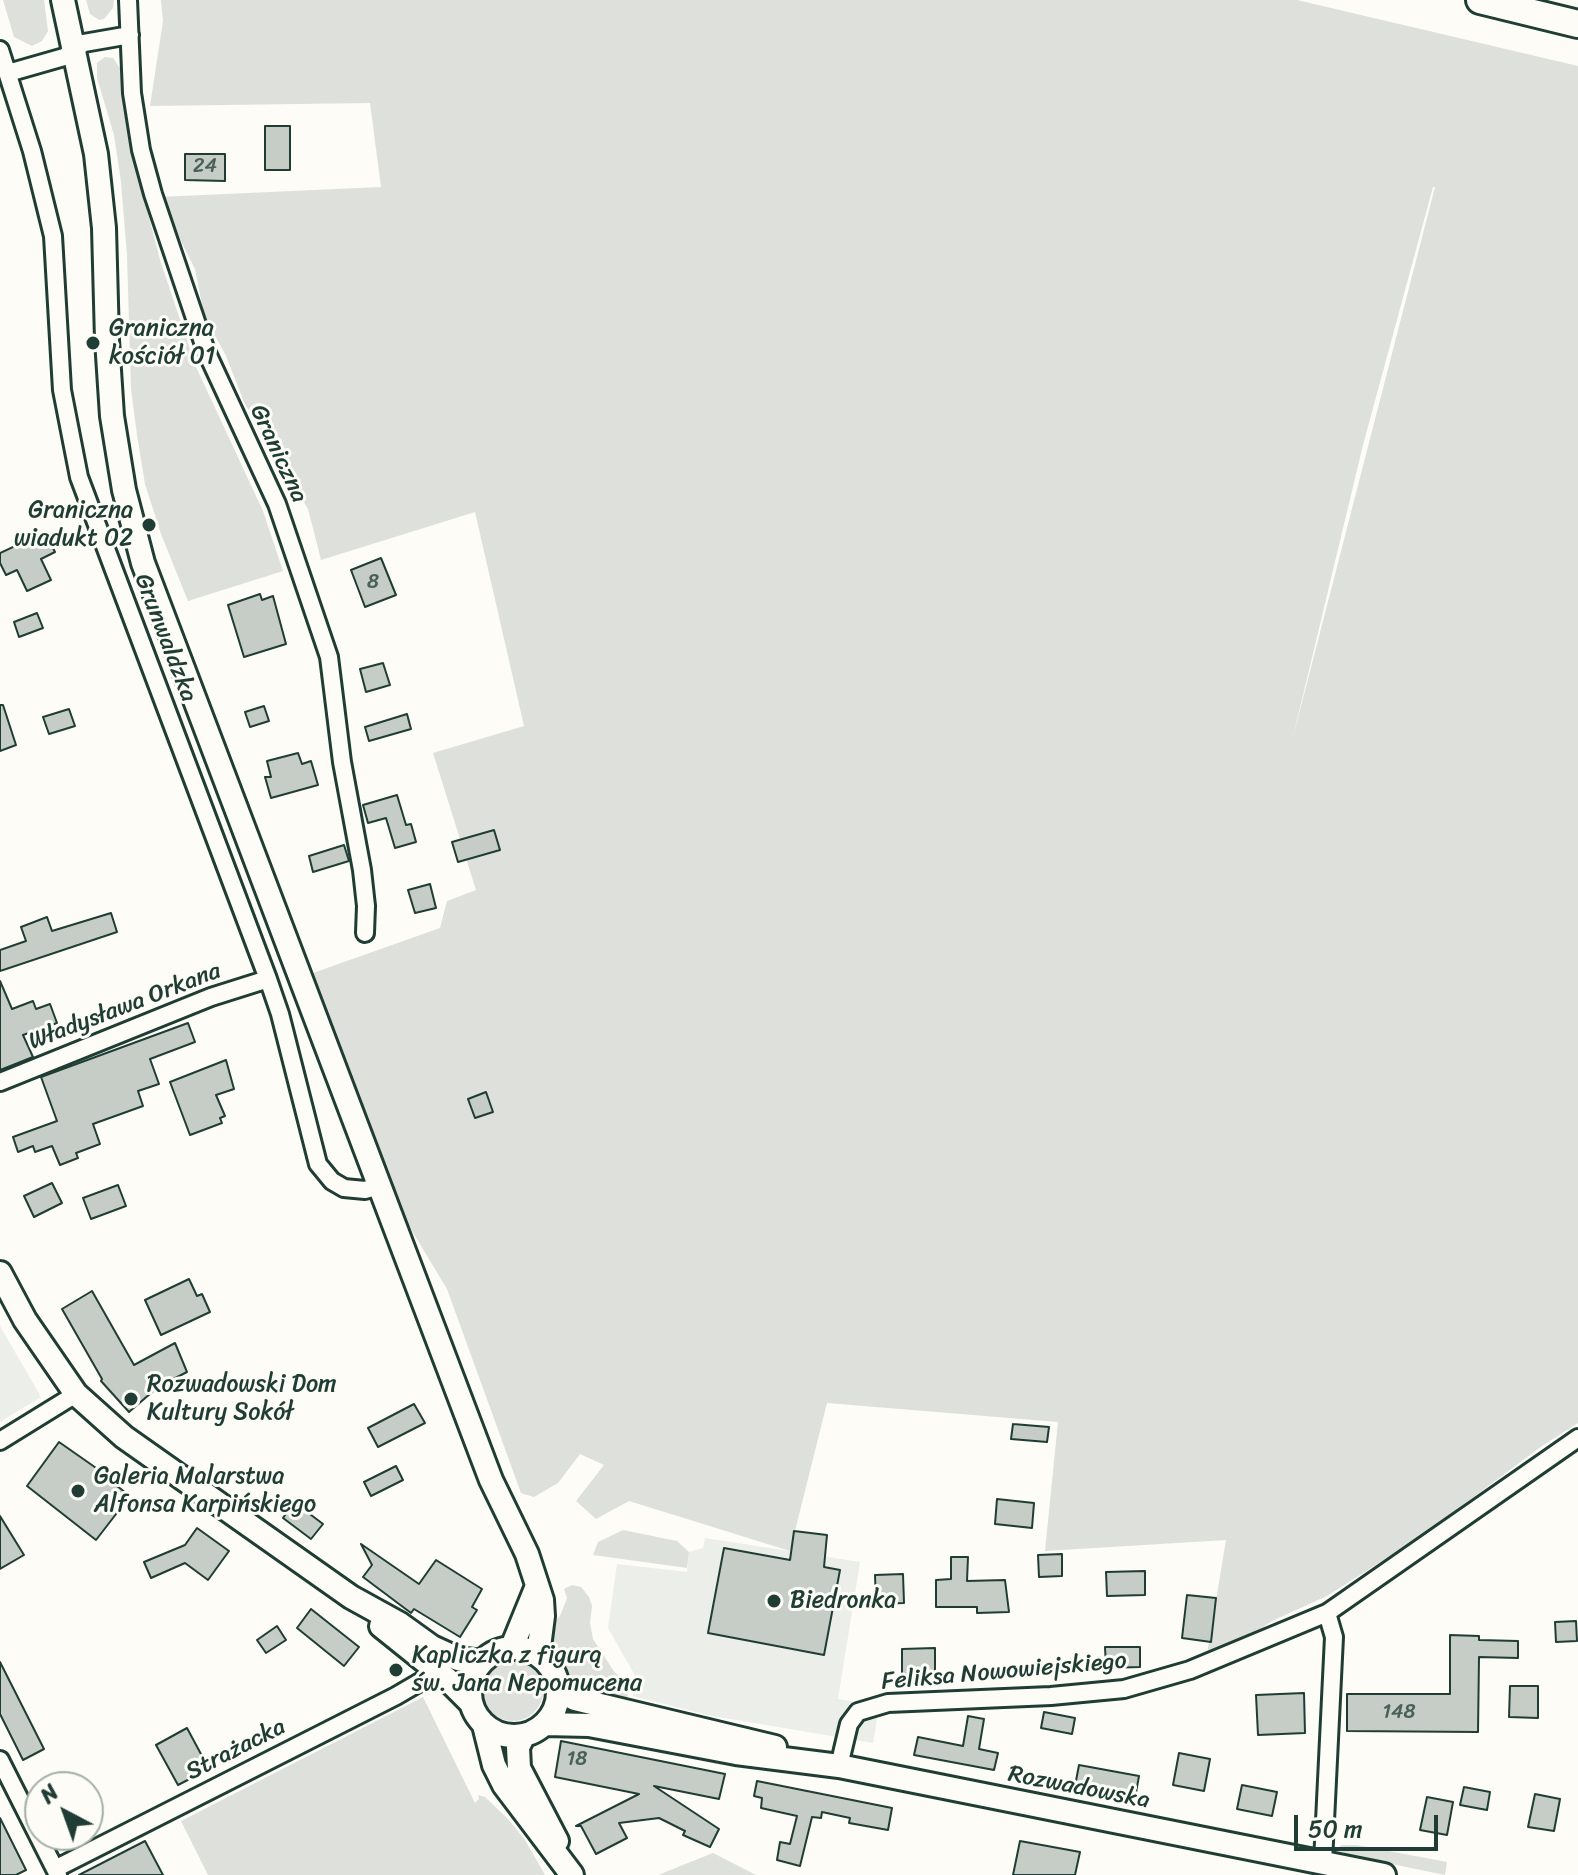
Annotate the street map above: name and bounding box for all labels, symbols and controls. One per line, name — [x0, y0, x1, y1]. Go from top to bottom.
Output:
house number: 24 — [193, 155, 217, 179]
place label: Graniczna kościół 01 — [109, 315, 215, 371]
marker: Graniczna kościół 01 — [84, 334, 102, 352]
street label: Graniczna — [243, 400, 313, 508]
place label: Graniczna wiadukt 02 — [14, 497, 133, 553]
marker: Graniczna wiadukt 02 — [140, 516, 158, 534]
street label: Grunwaldzka — [127, 570, 203, 706]
house number: 8 — [367, 571, 379, 595]
street label: Władysława Orkana — [25, 957, 225, 1057]
place label: Rozwadowski Dom Kultury Sokół — [147, 1371, 337, 1427]
marker: Rozwadowski Dom Kultury Sokół — [122, 1390, 140, 1408]
place label: Galeria Malarstwa Alfonsa Karpińskiego — [94, 1463, 316, 1519]
marker: Galeria Malarstwa Alfonsa Karpińskiego — [69, 1482, 87, 1500]
place label: Biedronka — [790, 1587, 896, 1615]
marker: Biedronka — [765, 1592, 783, 1610]
place label: Kapliczka z figurą św. Jana Nepomucena — [412, 1642, 642, 1698]
street label: Feliksa Nowowiejskiego — [880, 1647, 1128, 1697]
marker: Kapliczka z figurą św. Jana Nepomucena — [387, 1661, 405, 1679]
house number: 148 — [1382, 1701, 1416, 1725]
street label: Strażacka — [181, 1713, 291, 1787]
house number: 18 — [567, 1748, 587, 1772]
street label: Rozwadowska — [1006, 1760, 1152, 1816]
north arrow — [24, 1771, 104, 1851]
text: N — [31, 1774, 68, 1814]
scale bar — [1298, 1799, 1442, 1849]
text: 50 m — [1308, 1808, 1363, 1850]

